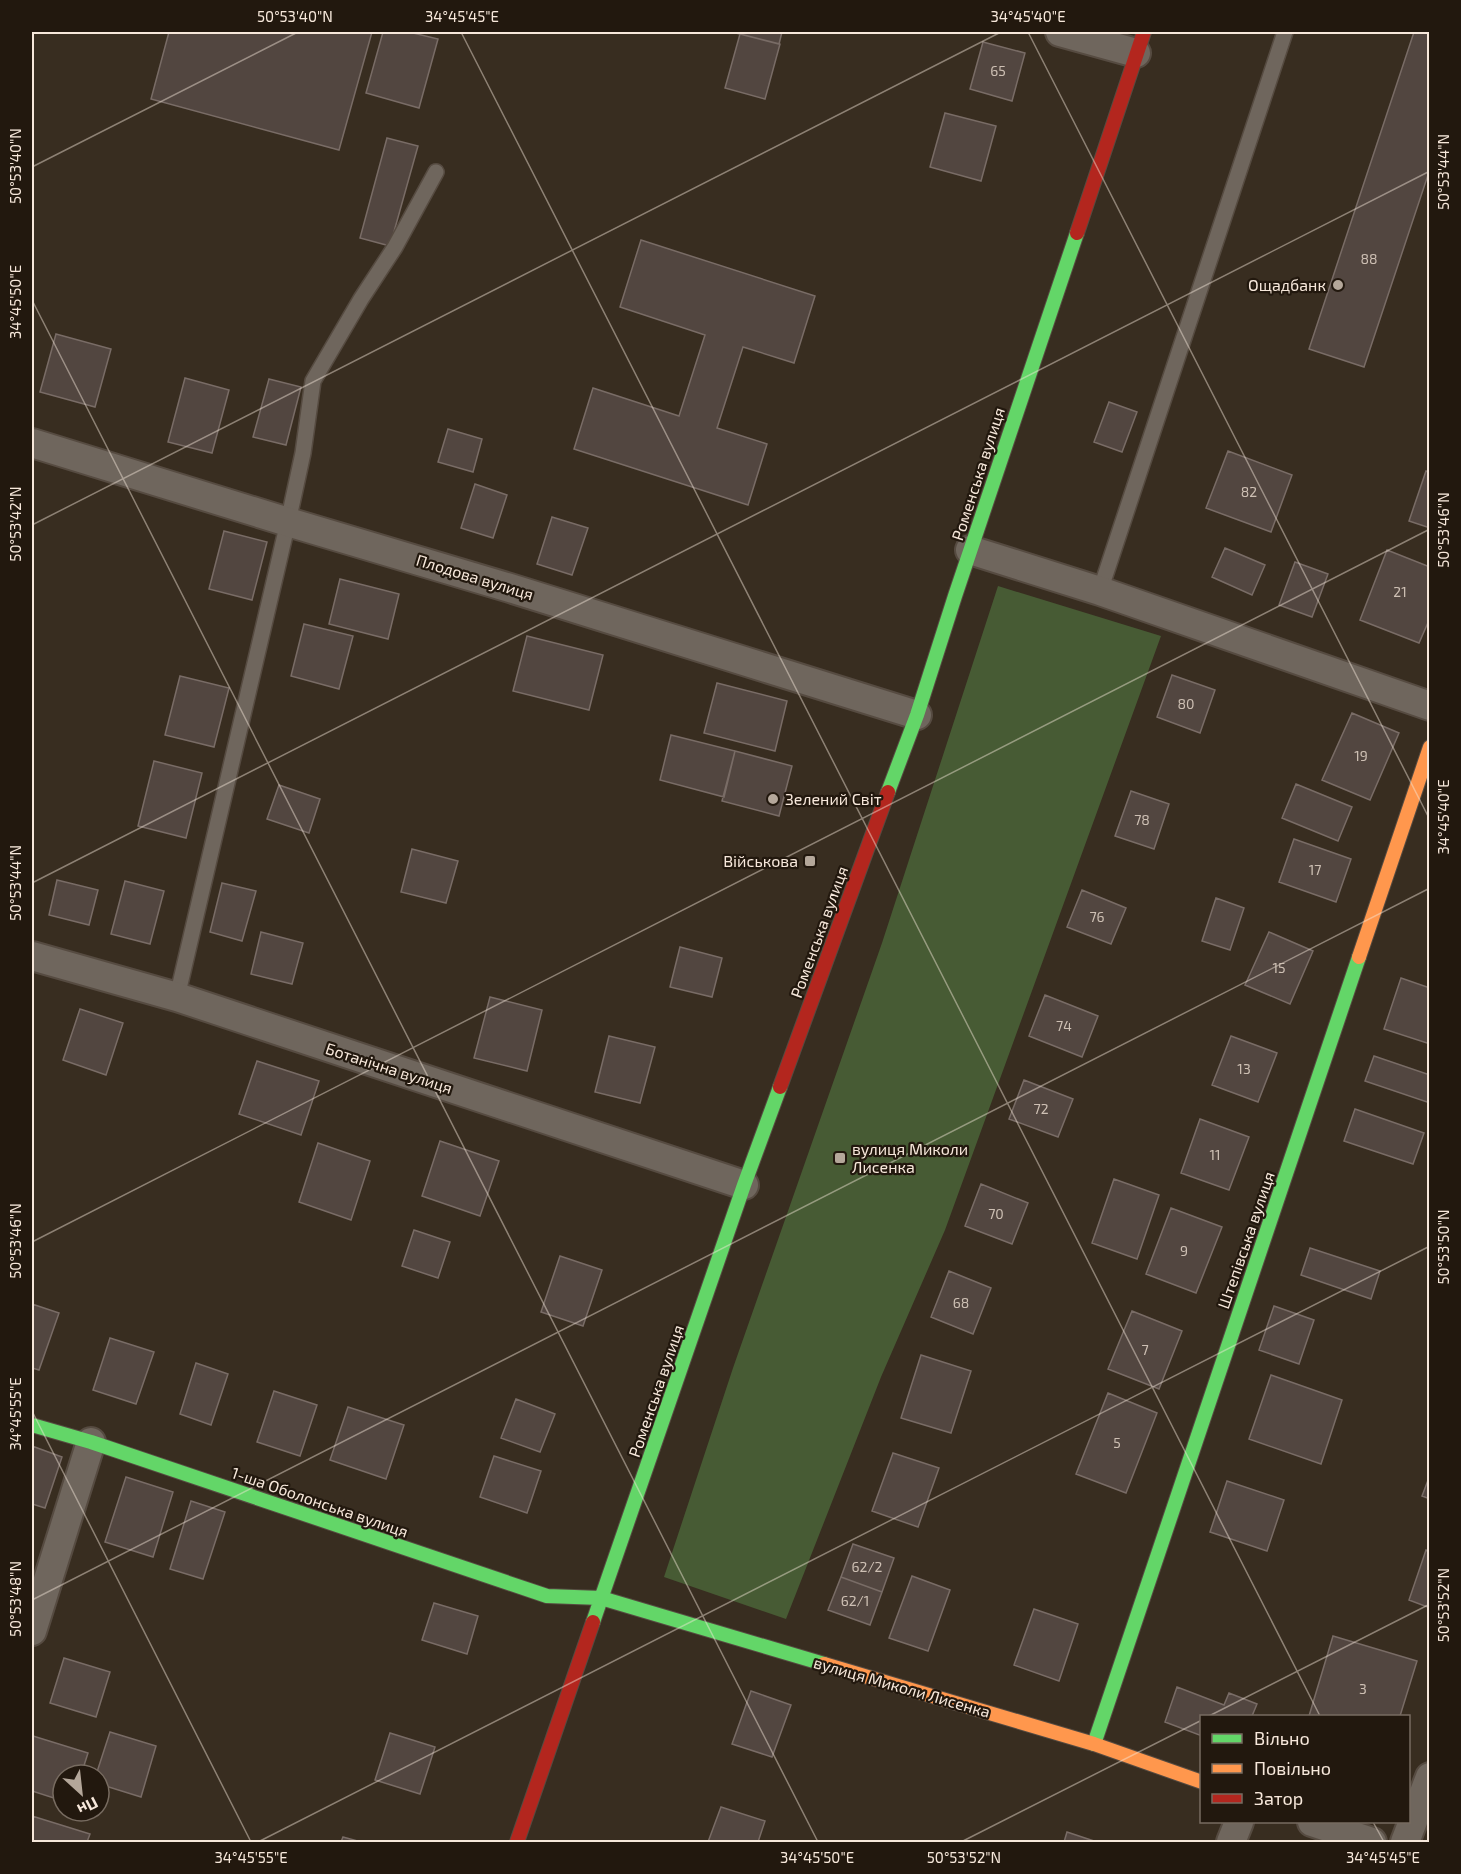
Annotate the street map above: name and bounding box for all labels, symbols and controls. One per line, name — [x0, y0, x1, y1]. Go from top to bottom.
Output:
text: 50°53'40"N — [257, 7, 333, 25]
text: 34°45'45"E — [425, 7, 499, 25]
text: 34°45'40"E — [990, 7, 1066, 25]
house number: 65 — [990, 62, 1006, 79]
text: 50°53'40"N — [6, 128, 24, 204]
text: 50°53'44"N — [1434, 134, 1452, 210]
house number: 88 — [1361, 250, 1378, 267]
text: 34°45'50"E — [6, 265, 24, 339]
place label: Ощадбанк — [1248, 275, 1326, 294]
marker: Ощадбанк — [1331, 278, 1345, 292]
street label: Роменська вулиця — [947, 405, 1009, 543]
house number: 82 — [1241, 483, 1257, 500]
text: 50°53'42"N — [6, 486, 24, 562]
text: 50°53'46"N — [1434, 492, 1452, 568]
street label: Плодова вулиця — [414, 550, 536, 604]
house number: 21 — [1393, 583, 1407, 600]
house number: 80 — [1178, 695, 1194, 712]
house number: 19 — [1354, 747, 1368, 764]
text: 34°45'40"E — [1434, 779, 1452, 855]
place label: Зелений Світ — [785, 789, 882, 808]
marker: Зелений Світ — [766, 792, 780, 806]
house number: 78 — [1134, 811, 1150, 828]
text: 50°53'44"N — [6, 845, 24, 921]
place label: Військова — [723, 851, 798, 870]
marker: Військова — [803, 854, 817, 868]
house number: 17 — [1309, 861, 1321, 878]
street label: Роменська вулиця — [786, 863, 852, 1001]
house number: 76 — [1089, 908, 1105, 925]
house number: 15 — [1272, 959, 1286, 976]
house number: 74 — [1056, 1017, 1072, 1034]
street label: Ботанічна вулиця — [323, 1038, 455, 1098]
house number: 13 — [1237, 1060, 1251, 1077]
house number: 72 — [1033, 1100, 1049, 1117]
place label: вулиця Миколи Лисенка — [852, 1139, 968, 1176]
house number: 11 — [1209, 1146, 1221, 1163]
marker: вулиця Миколи Лисенка — [833, 1151, 847, 1165]
street label: Штепівська вулиця — [1213, 1169, 1279, 1311]
text: 50°53'46"N — [6, 1203, 24, 1279]
house number: 70 — [988, 1205, 1004, 1222]
text: 50°53'50"N — [1434, 1209, 1452, 1285]
house number: 9 — [1180, 1242, 1188, 1259]
house number: 68 — [953, 1294, 969, 1311]
street label: Роменська вулиця — [624, 1322, 688, 1460]
house number: 7 — [1141, 1341, 1149, 1358]
text: 34°45'55"E — [6, 1377, 24, 1451]
house number: 5 — [1113, 1434, 1121, 1451]
street label: 1-ша Оболонська вулиця — [229, 1462, 411, 1542]
house number: 62/2 — [852, 1558, 883, 1575]
text: 50°53'48"N — [6, 1561, 24, 1637]
text: 50°53'52"N — [1434, 1568, 1452, 1642]
house number: 62/1 — [841, 1592, 869, 1609]
street label: вулиця Миколи Лисенка — [811, 1652, 993, 1722]
house number: 3 — [1359, 1680, 1367, 1697]
legend — [1200, 1715, 1410, 1823]
text: Вільно — [1254, 1727, 1310, 1749]
text: Повільно — [1254, 1757, 1331, 1779]
north arrow — [51, 1763, 111, 1823]
text: Затор — [1254, 1787, 1303, 1809]
text: Пн — [74, 1794, 102, 1820]
text: 34°45'55"E — [214, 1848, 288, 1866]
text: 34°45'50"E — [780, 1848, 854, 1866]
text: 50°53'52"N — [927, 1848, 1001, 1866]
text: 34°45'45"E — [1346, 1848, 1420, 1866]

